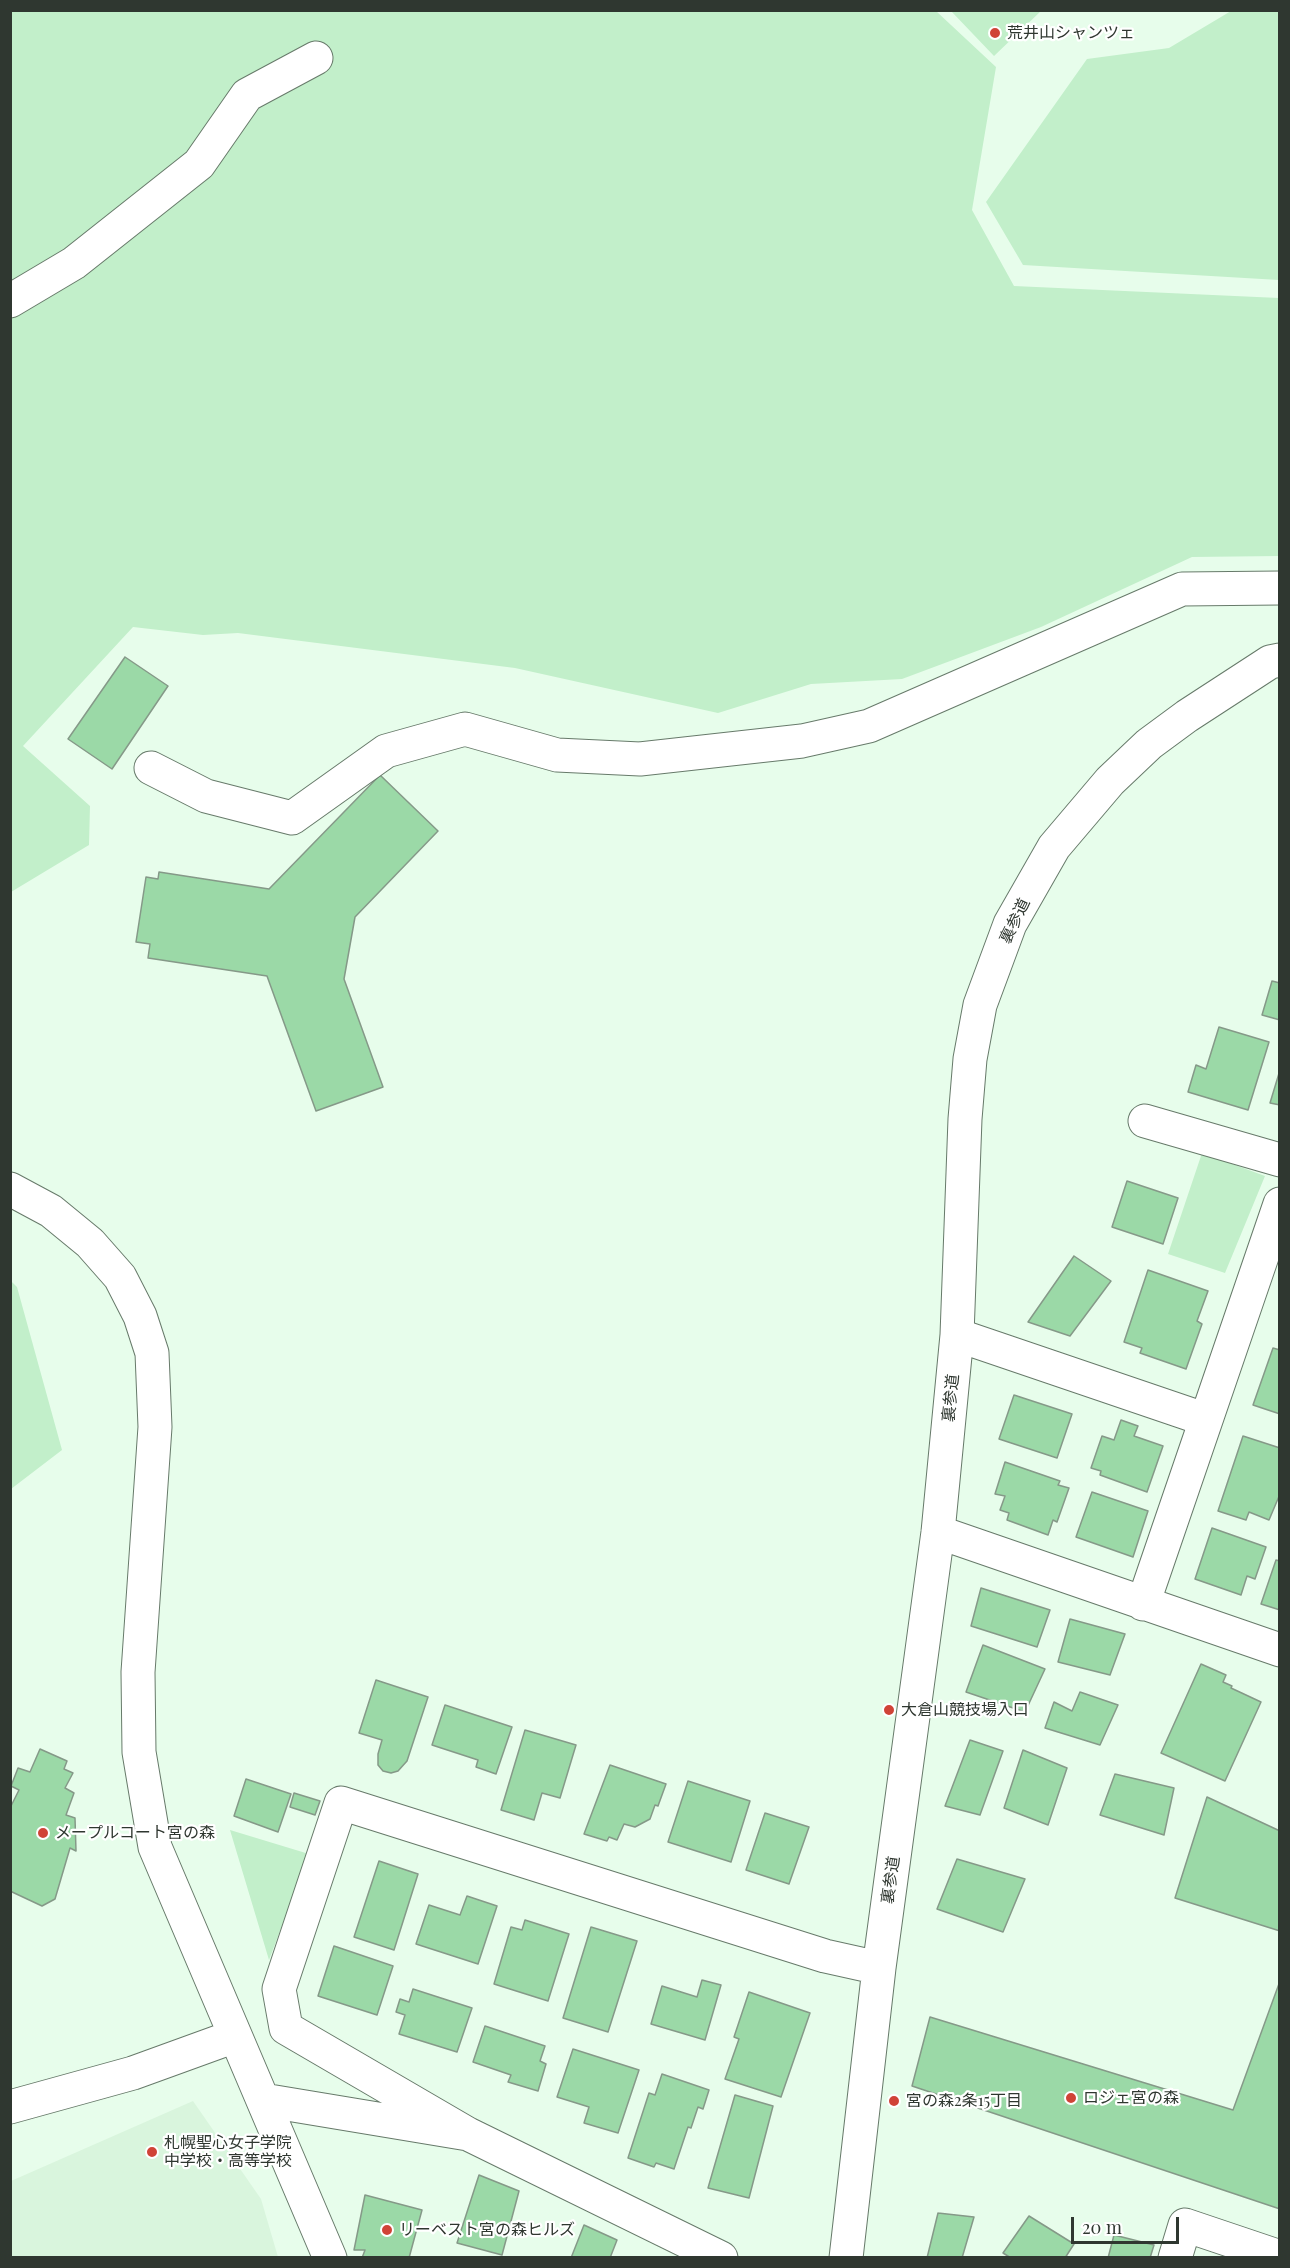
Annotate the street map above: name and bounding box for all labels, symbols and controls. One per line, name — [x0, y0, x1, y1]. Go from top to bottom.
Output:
place label: 荒井山シャンツェ — [1007, 23, 1135, 43]
marker: 荒井山シャンツェ — [988, 26, 1002, 40]
street label: 裏参道 — [996, 895, 1034, 947]
street label: 裏参道 — [939, 1373, 963, 1423]
place label: 大倉山競技場入口 — [901, 1700, 1029, 1720]
marker: 大倉山競技場入口 — [882, 1703, 896, 1717]
place label: メープルコート宮の森 — [55, 1823, 215, 1843]
marker: メープルコート宮の森 — [36, 1826, 50, 1840]
street label: 裏参道 — [878, 1855, 904, 1905]
place label: ロジェ宮の森 — [1083, 2088, 1179, 2108]
place label: 宮の森2条15丁目 — [906, 2091, 1022, 2111]
marker: ロジェ宮の森 — [1064, 2091, 1078, 2105]
marker: 宮の森2条15丁目 — [887, 2094, 901, 2108]
place label: 札幌聖心女子学院 中学校・高等学校 — [164, 2133, 292, 2171]
marker: 札幌聖心女子学院 中学校・高等学校 — [145, 2145, 159, 2159]
scale bar — [1074, 2205, 1182, 2243]
text: 20 m — [1082, 2215, 1122, 2239]
place label: リーベスト宮の森ヒルズ — [399, 2220, 575, 2240]
marker: リーベスト宮の森ヒルズ — [380, 2223, 394, 2237]

